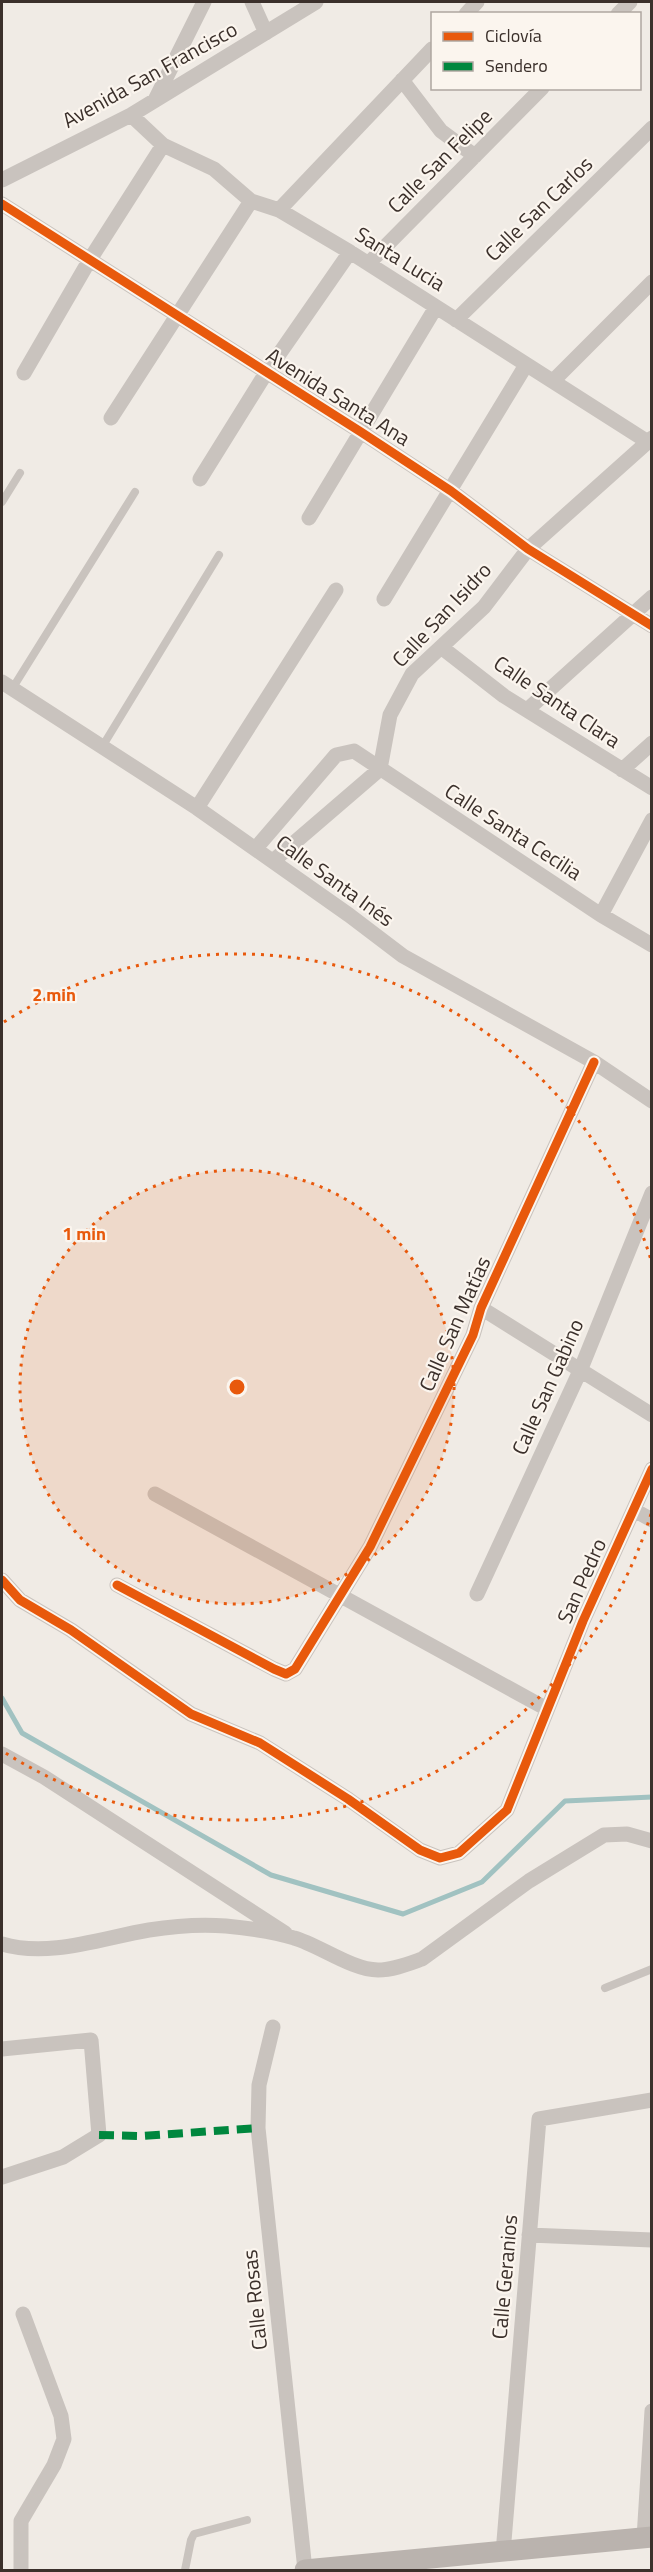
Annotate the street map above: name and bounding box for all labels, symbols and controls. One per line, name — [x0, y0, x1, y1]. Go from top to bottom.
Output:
legend — [431, 12, 641, 90]
street label: Avenida San Francisco — [56, 13, 243, 136]
text: Ciclovía — [485, 22, 542, 49]
text: Sendero — [485, 52, 548, 79]
street label: Calle San Felipe — [380, 101, 499, 220]
street label: Calle San Carlos — [477, 148, 600, 268]
street label: Santa Lucia — [349, 218, 452, 299]
street label: Avenida Santa Ana — [260, 339, 417, 454]
street label: Calle San Isidro — [384, 555, 498, 674]
street label: Calle Santa Clara — [488, 647, 628, 756]
street label: Calle Santa Cecilia — [439, 775, 589, 888]
street label: Calle Santa Inés — [270, 826, 401, 934]
text: 2 min — [32, 981, 76, 1008]
text: 1 min — [62, 1220, 106, 1247]
street label: Calle San Matías — [410, 1251, 498, 1396]
street label: Calle San Gabino — [503, 1313, 591, 1460]
centre of rings — [227, 1377, 247, 1397]
street label: San Pedro — [548, 1533, 614, 1628]
street label: Calle Geranios — [483, 2213, 525, 2341]
street label: Calle Rosas — [233, 2248, 275, 2352]

